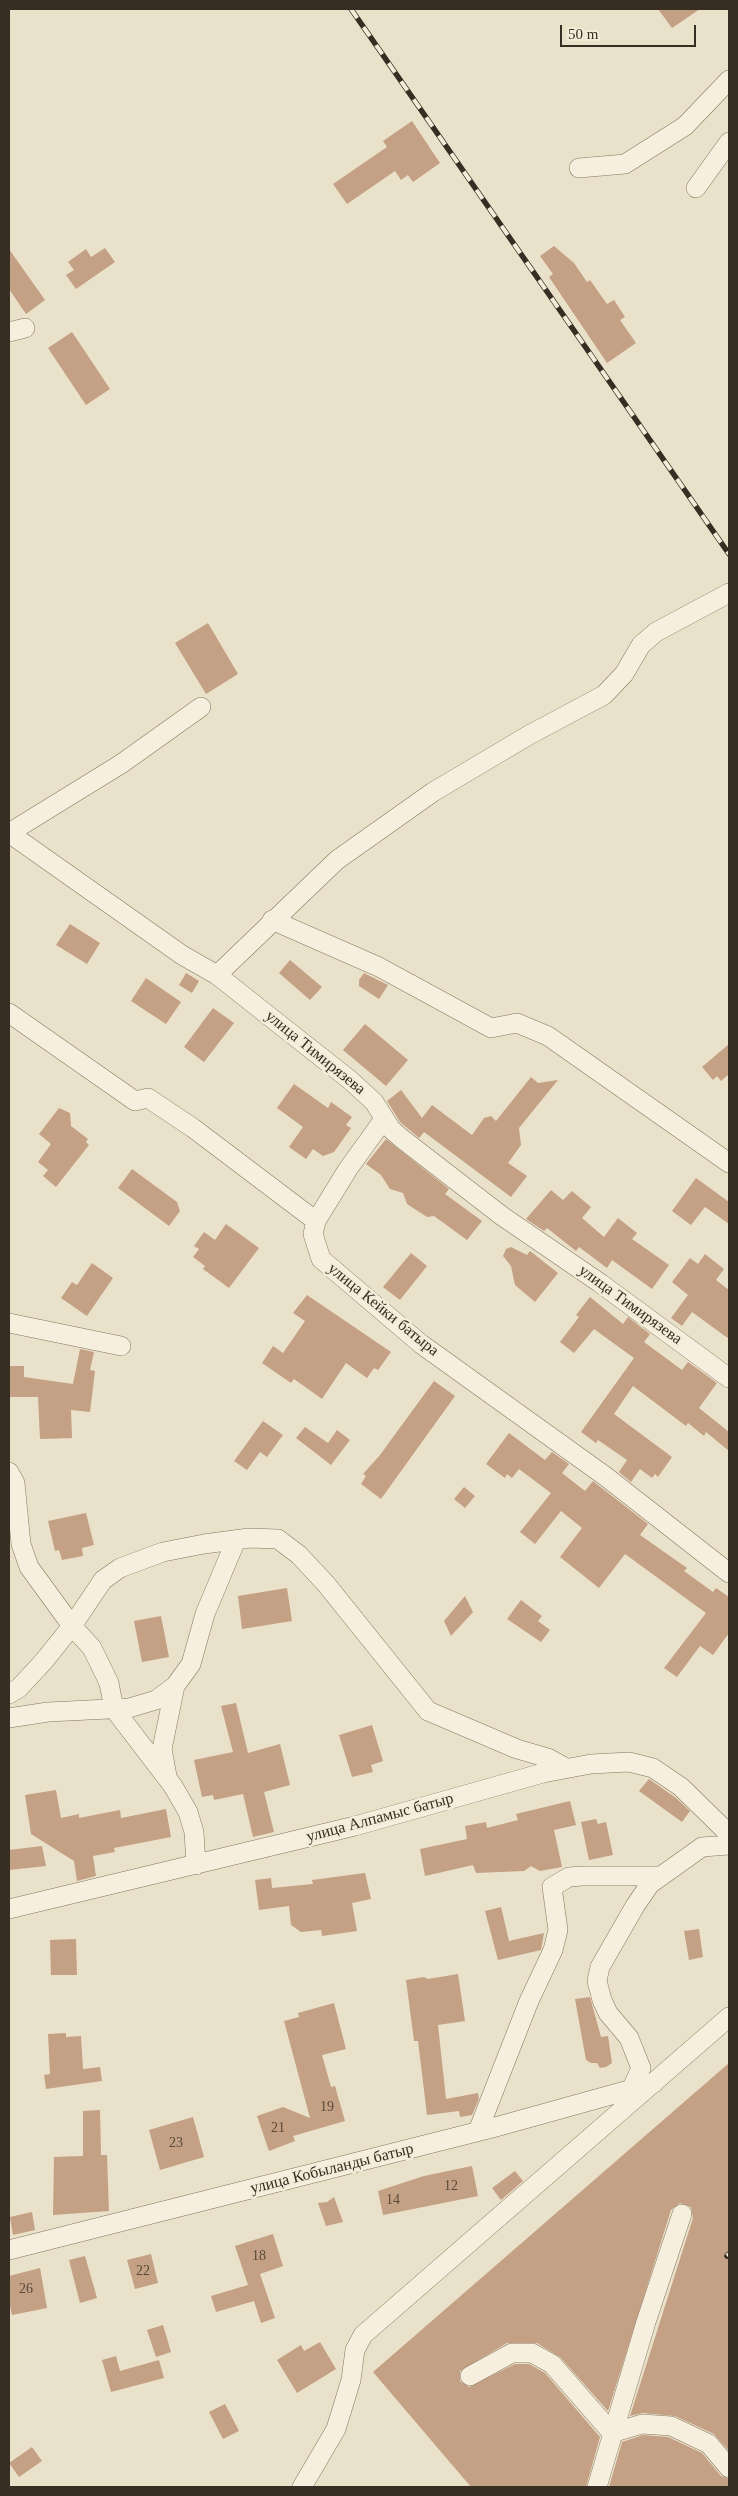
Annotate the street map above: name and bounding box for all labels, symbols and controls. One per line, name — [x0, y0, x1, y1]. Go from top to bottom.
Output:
scale bar — [563, 15, 699, 47]
text: 50 m — [568, 26, 598, 42]
street label: улица Тимирязева — [261, 1007, 369, 1099]
street label: улица Кейки батыра — [324, 1259, 442, 1361]
street label: улица Тимирязева — [574, 1261, 686, 1349]
street label: улица Алпамыс батыр — [304, 1789, 456, 1847]
house number: 19 — [320, 2099, 334, 2115]
house number: 21 — [271, 2120, 285, 2136]
house number: 23 — [169, 2135, 183, 2151]
street label: улица Кобыланды батыр — [248, 2139, 416, 2199]
house number: 12 — [444, 2178, 458, 2194]
house number: 14 — [386, 2192, 400, 2208]
house number: 18 — [252, 2248, 266, 2264]
house number: 22 — [136, 2263, 150, 2279]
house number: 26 — [19, 2281, 33, 2297]

